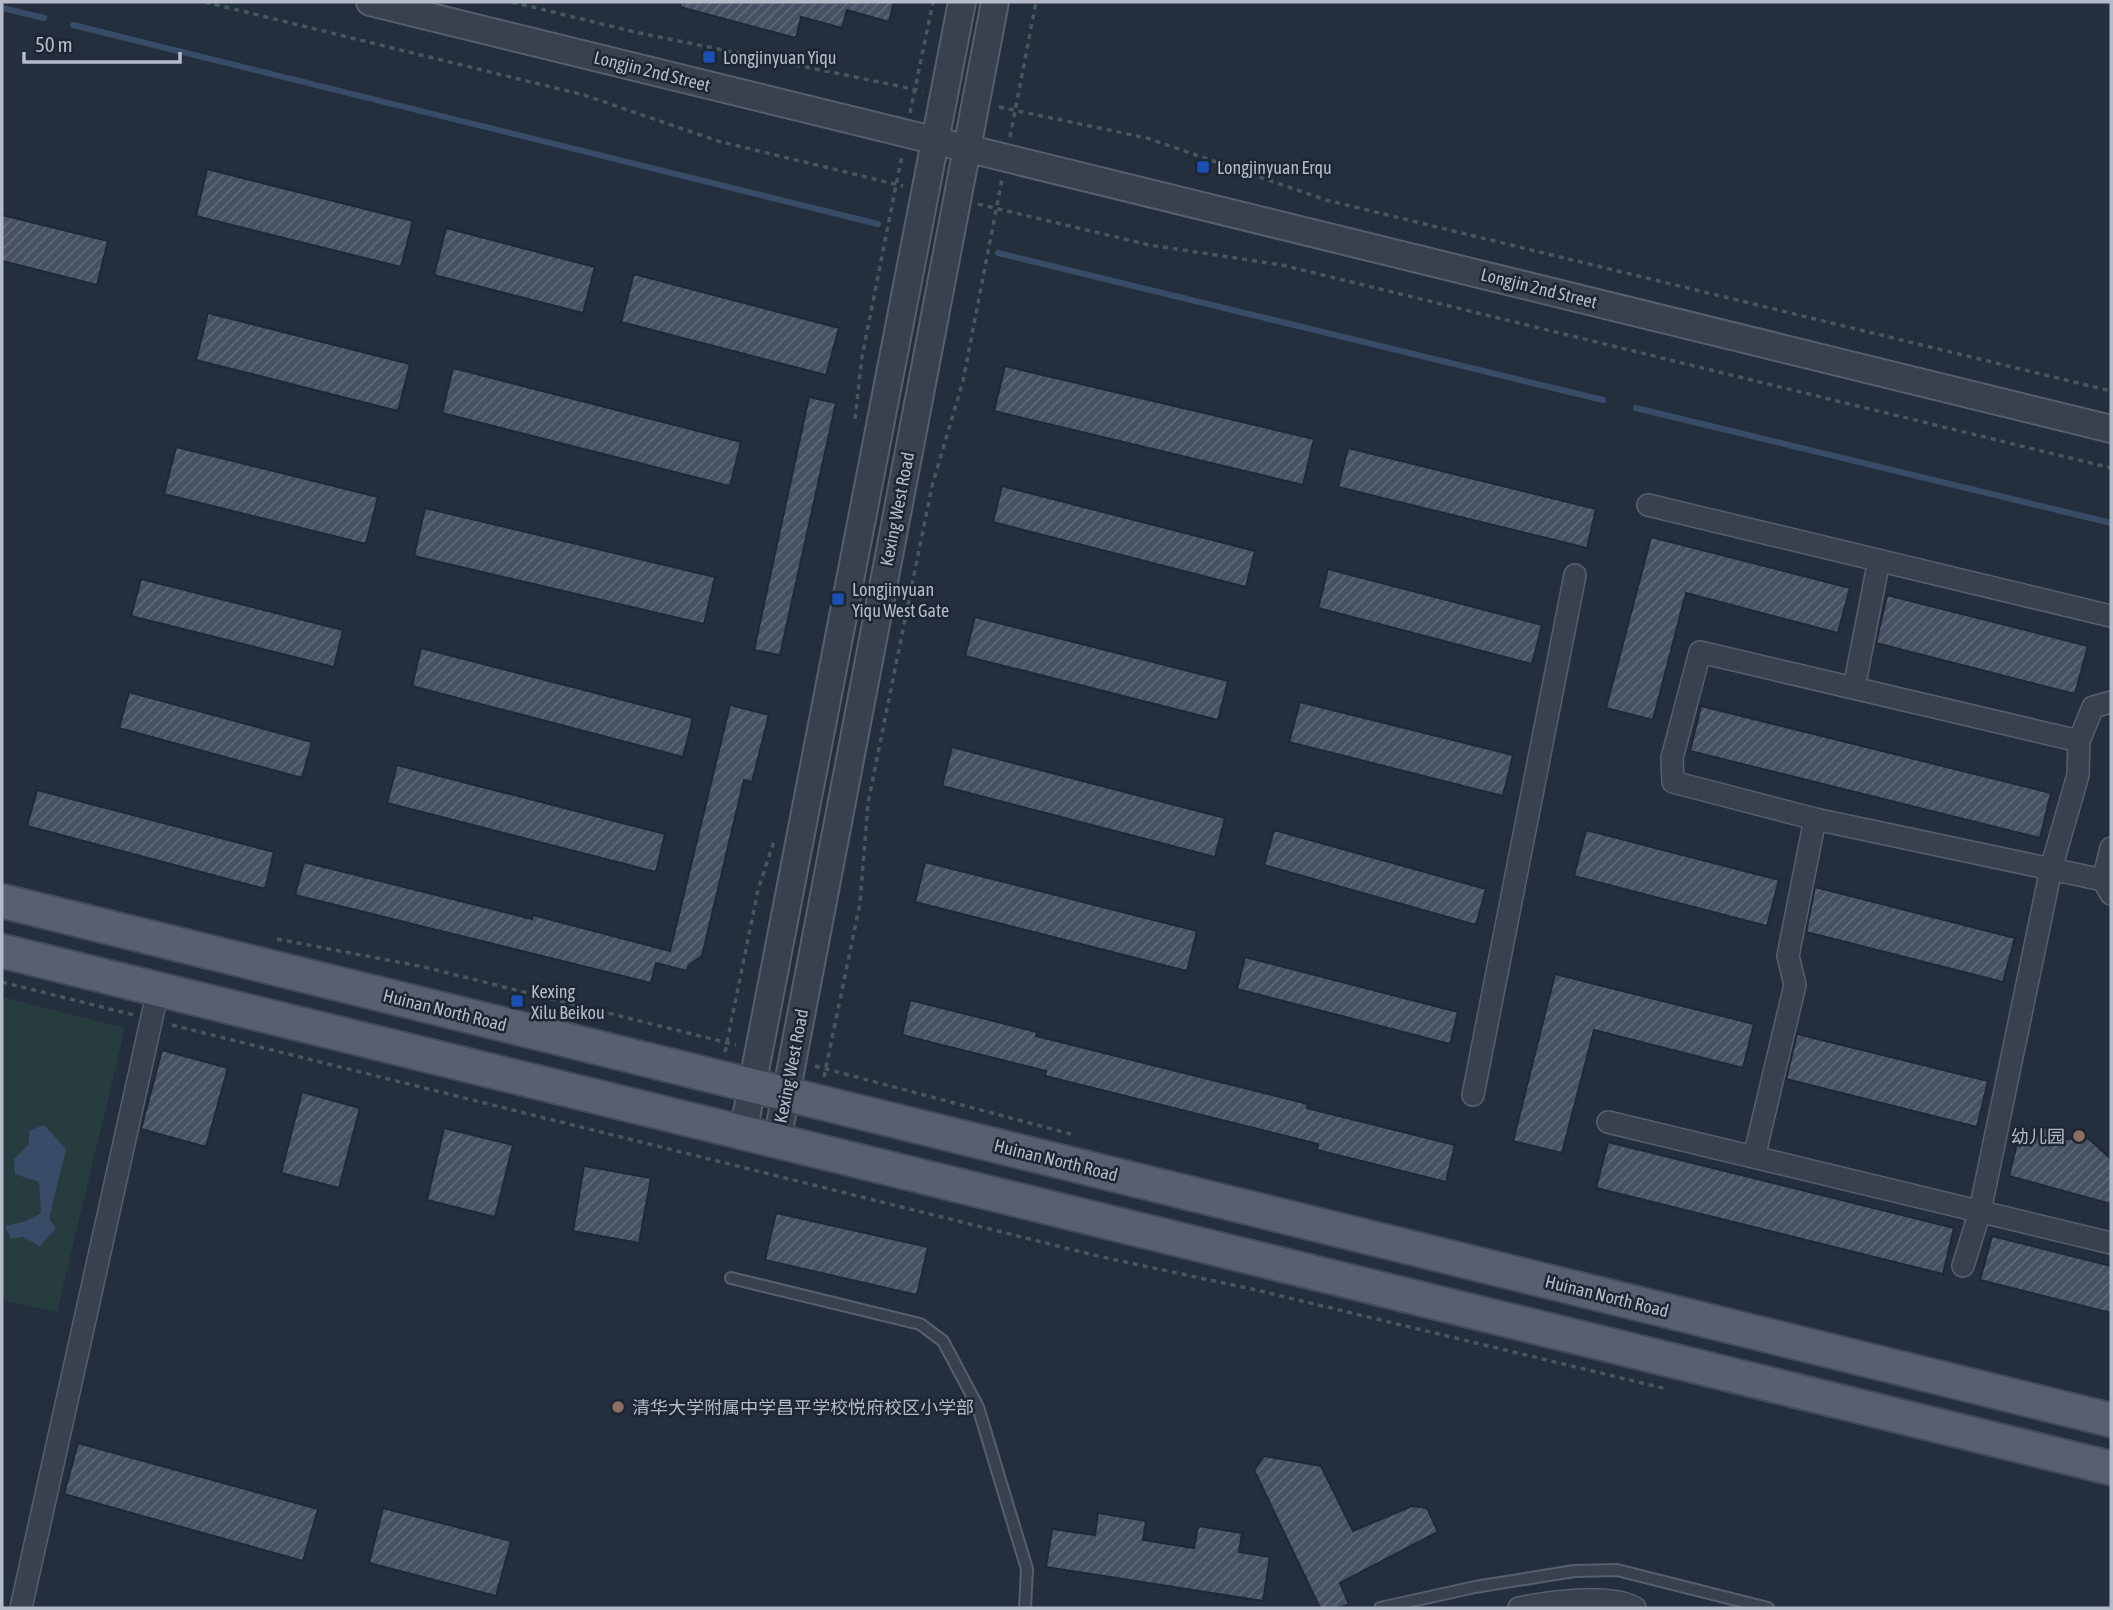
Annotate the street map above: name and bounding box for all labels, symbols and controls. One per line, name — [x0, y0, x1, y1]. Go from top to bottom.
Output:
scale bar — [24, 21, 180, 65]
text: 50 m — [35, 32, 73, 56]
street label: Longjin 2nd Street — [592, 46, 712, 96]
place label: Longjinyuan Yiqu — [723, 47, 836, 68]
marker: Longjinyuan Yiqu — [701, 49, 717, 65]
place label: Longjinyuan Erqu — [1217, 157, 1332, 178]
marker: Longjinyuan Erqu — [1195, 159, 1211, 175]
street label: Longjin 2nd Street — [1479, 263, 1599, 313]
street label: Kexing West Road — [876, 450, 918, 568]
place label: Longjinyuan Yiqu West Gate — [852, 579, 949, 621]
marker: Longjinyuan Yiqu West Gate — [830, 591, 846, 607]
place label: Kexing Xilu Beikou — [531, 981, 605, 1023]
street label: Huinan North Road — [381, 985, 509, 1035]
marker: Kexing Xilu Beikou — [509, 993, 525, 1009]
street label: Kexing West Road — [770, 1007, 812, 1125]
place label: 幼儿园 — [2011, 1126, 2065, 1147]
marker: 幼儿园 — [2071, 1128, 2087, 1144]
street label: Huinan North Road — [992, 1135, 1120, 1185]
street label: Huinan North Road — [1543, 1271, 1671, 1321]
place label: 清华大学附属中学昌平学校悦府校区小学部 — [632, 1397, 974, 1418]
marker: 清华大学附属中学昌平学校悦府校区小学部 — [610, 1399, 626, 1415]

